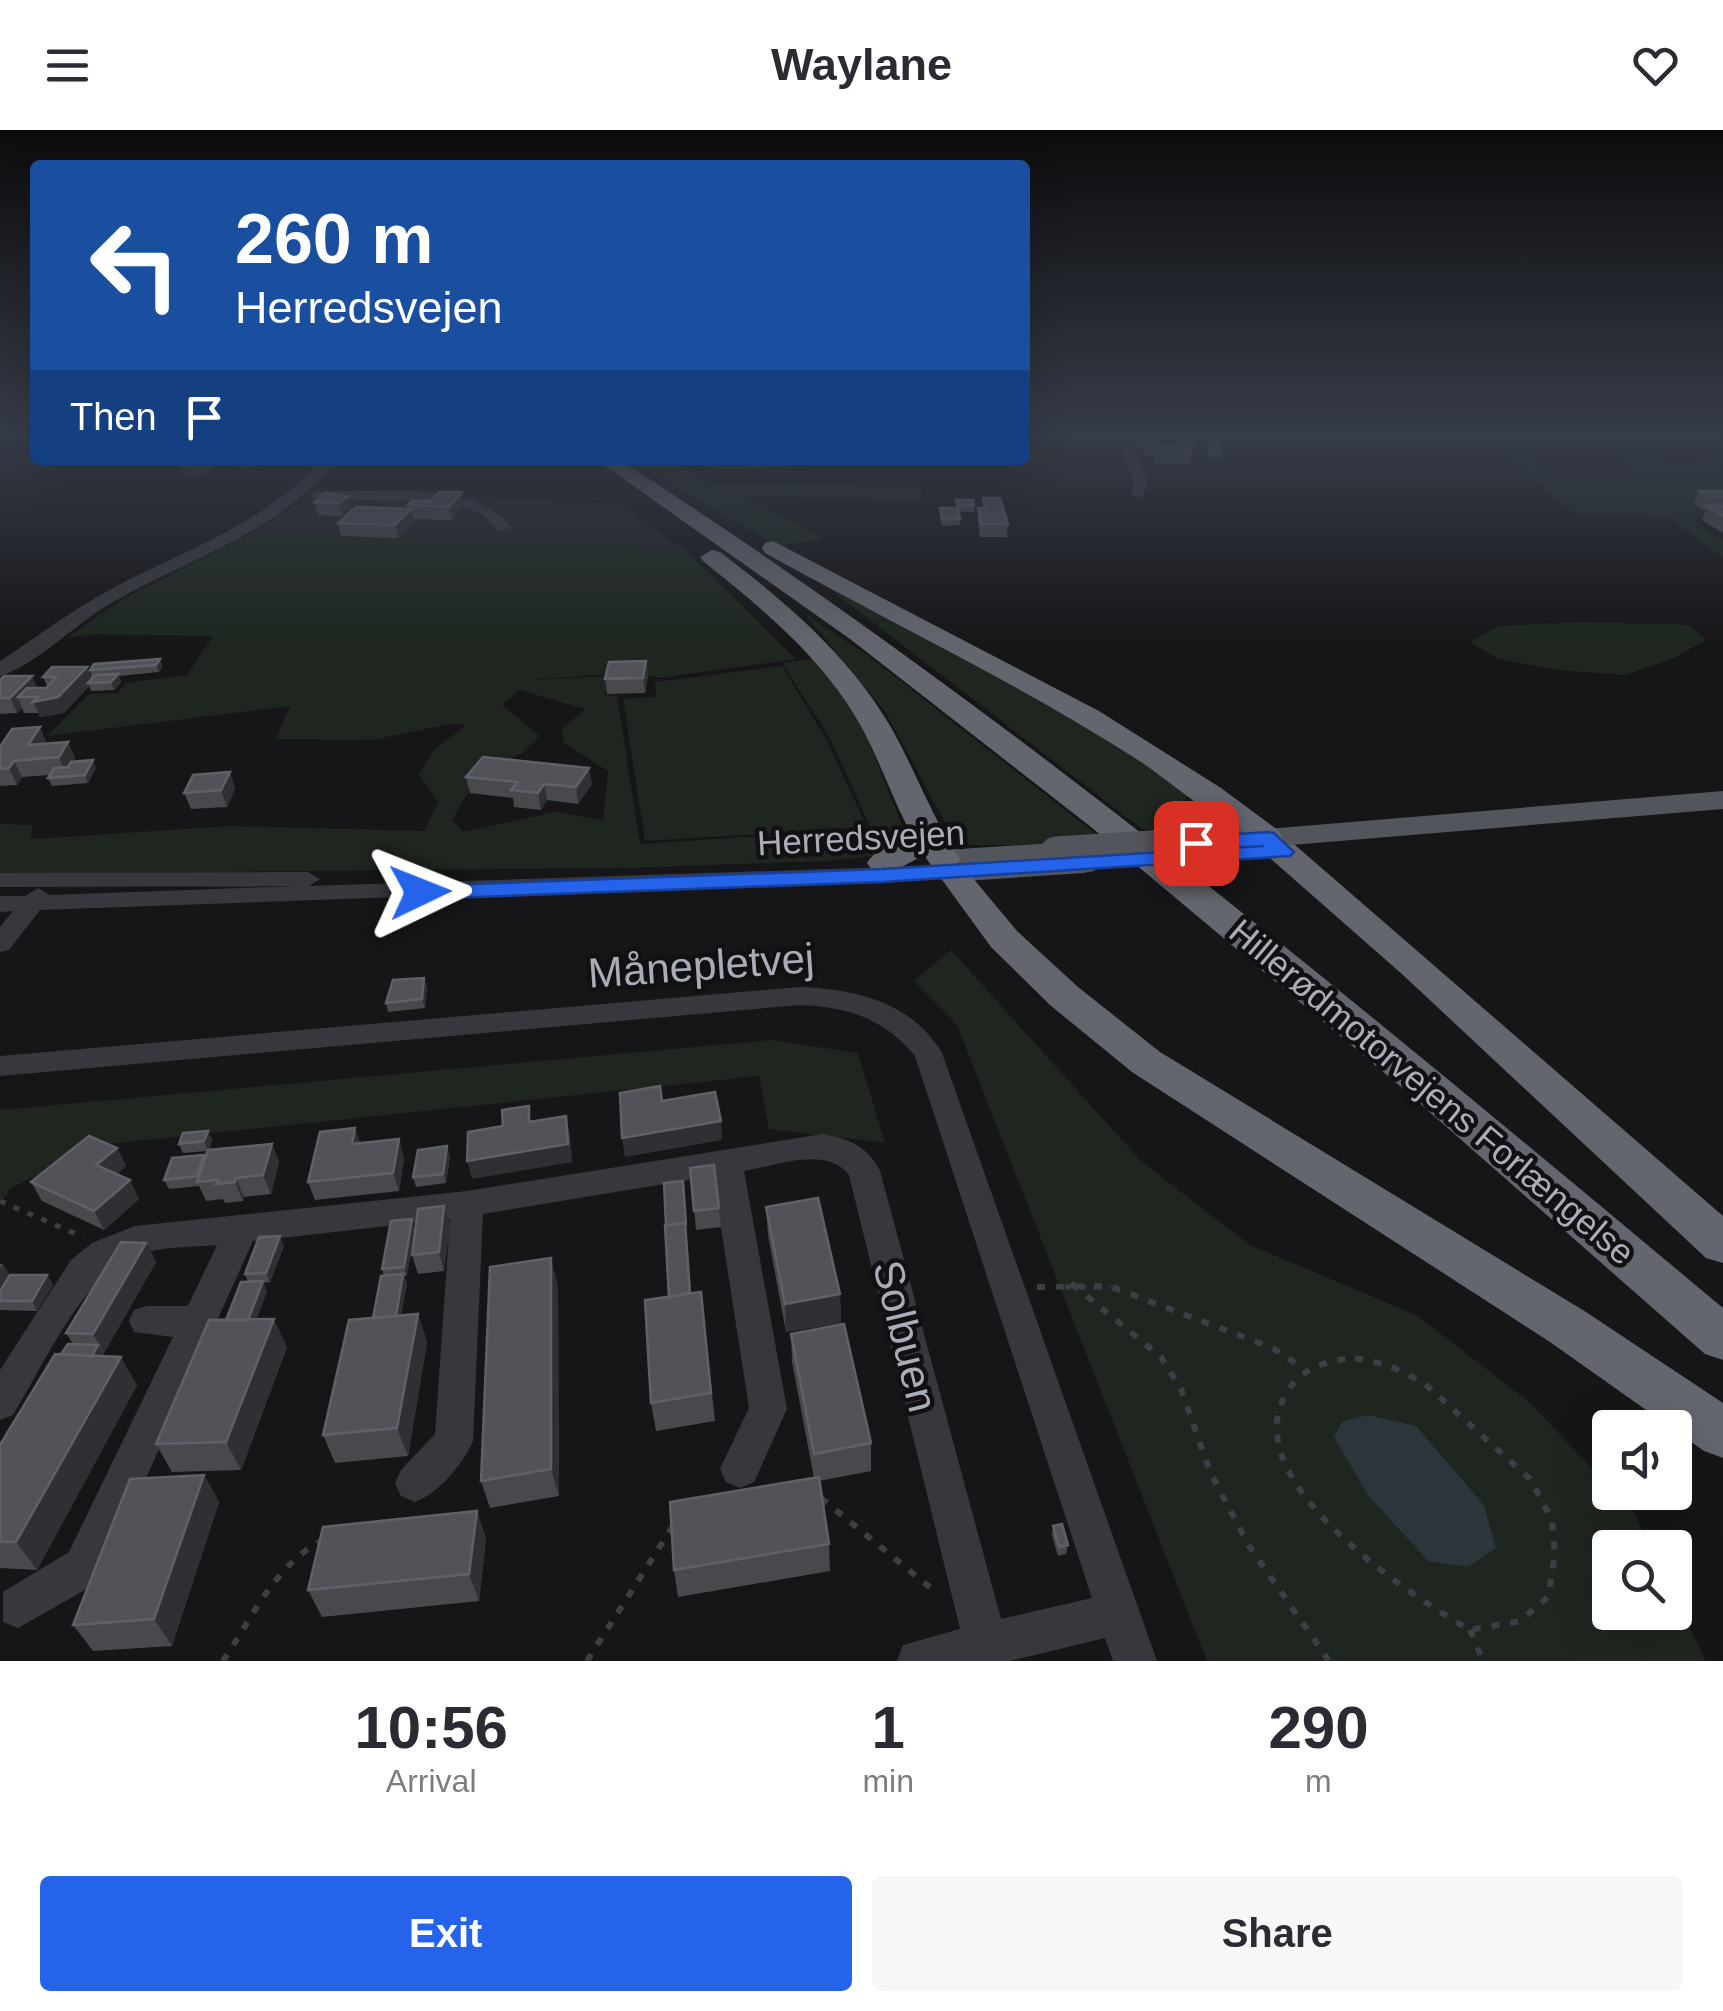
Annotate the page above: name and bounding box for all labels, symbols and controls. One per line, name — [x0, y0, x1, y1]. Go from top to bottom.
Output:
icon: menu — [40, 38, 95, 93]
icon: heart — [1628, 38, 1683, 93]
text: Waylane — [771, 39, 952, 90]
icon: left — [70, 200, 200, 330]
text: 260 m — [235, 200, 433, 278]
text: Herredsvejen — [235, 282, 503, 333]
icon: arrive — [177, 390, 232, 445]
text: Then — [70, 396, 157, 438]
pin — [1154, 801, 1239, 886]
street label: Herredsvejen — [756, 813, 966, 862]
icon: arrive — [1169, 816, 1224, 871]
position arrow — [368, 840, 472, 944]
street label: Hillerødmotorvejens Forlængelse — [1222, 911, 1642, 1272]
street label: Månepletvej — [586, 934, 816, 997]
street label: Solbuen — [864, 1256, 947, 1417]
map controls — [1592, 1410, 1692, 1630]
button: sound — [1592, 1410, 1692, 1510]
button: search — [1592, 1530, 1692, 1630]
text: 10:56 — [354, 1694, 508, 1761]
text: 1 — [871, 1694, 905, 1761]
text: 290 — [1268, 1694, 1369, 1761]
text: Arrival — [386, 1763, 477, 1799]
text: min — [862, 1763, 914, 1799]
text: m — [1305, 1763, 1332, 1799]
button: Exit — [40, 1876, 852, 1991]
button: Share — [872, 1876, 1683, 1991]

